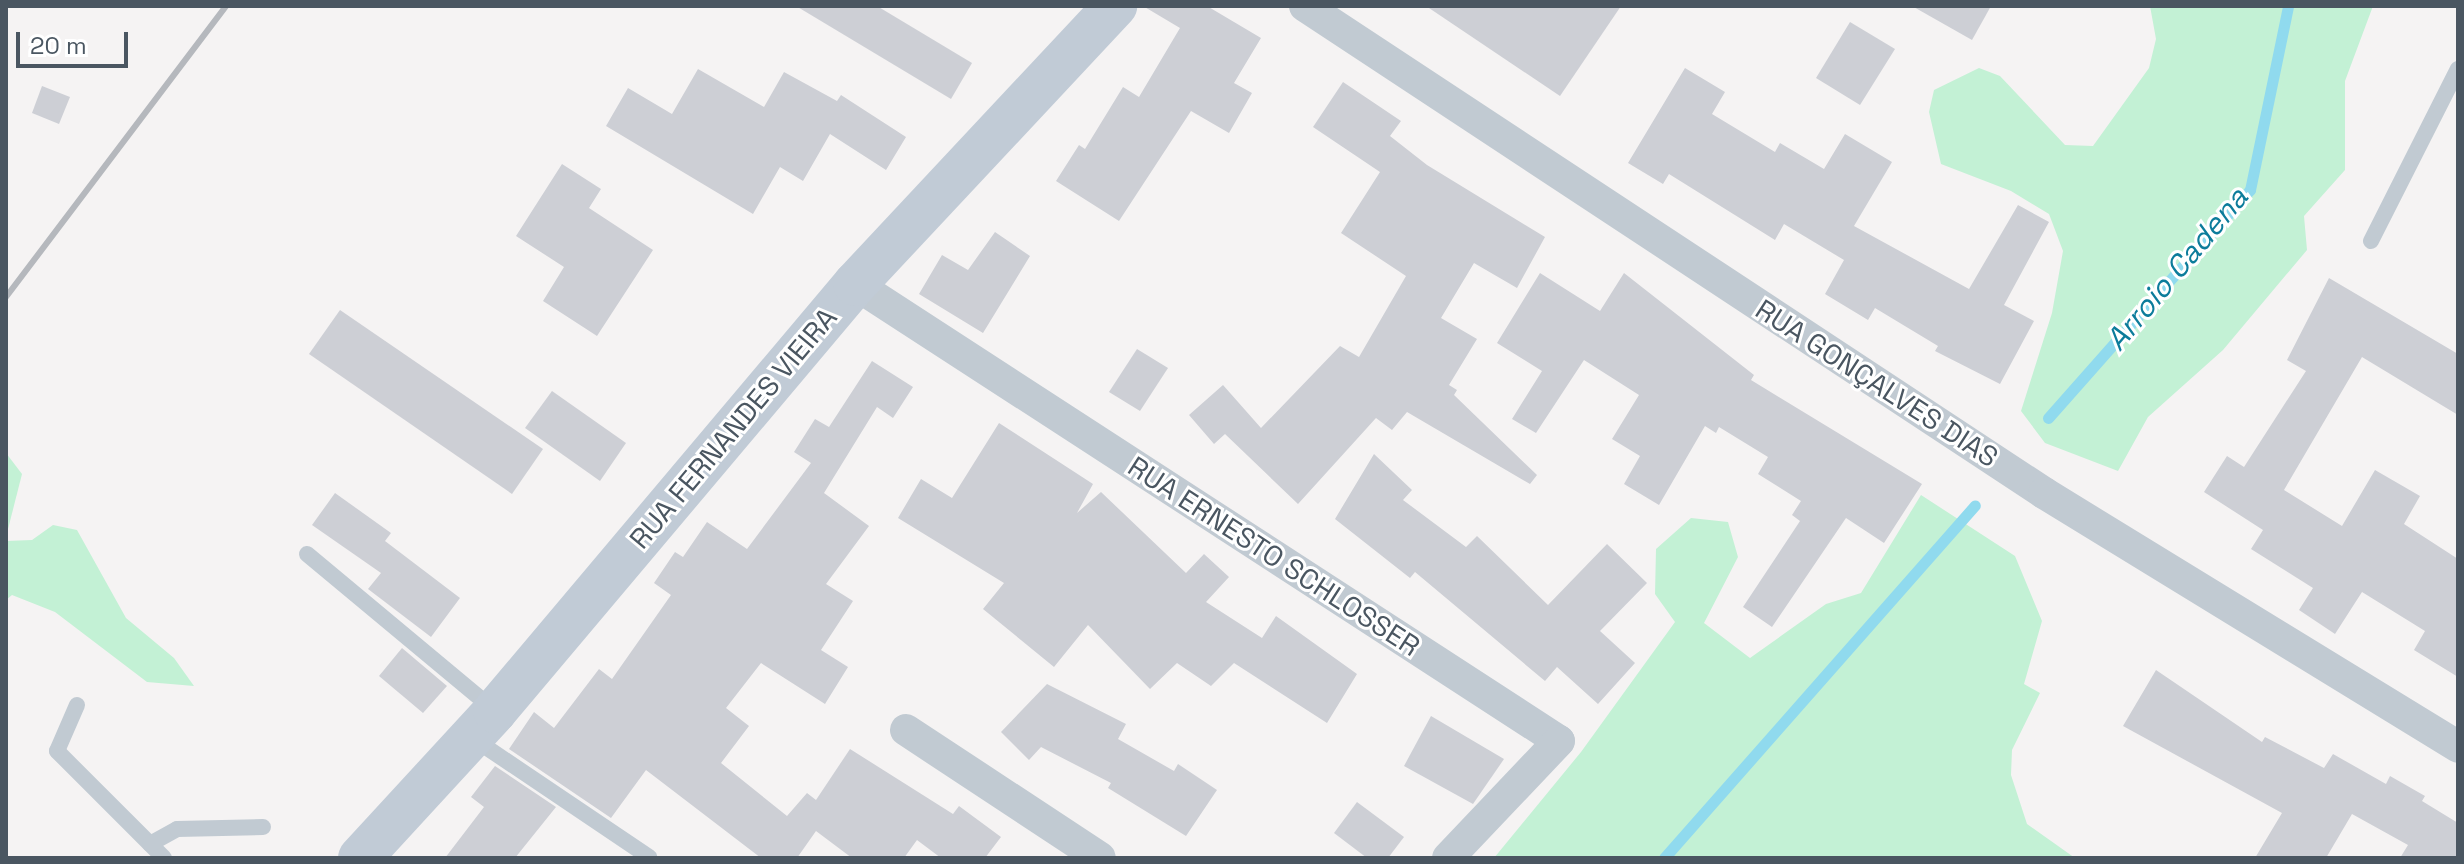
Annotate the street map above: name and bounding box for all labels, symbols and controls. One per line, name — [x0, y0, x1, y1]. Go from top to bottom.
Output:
scale bar — [20, 16, 132, 66]
text: 20 m — [30, 30, 87, 61]
water label: Arroio Cadena — [2098, 180, 2256, 358]
street label: RUA GONÇALVES DIAS — [1749, 292, 2005, 474]
street label: RUA FERNANDES VIEIRA — [622, 300, 844, 556]
street label: RUA ERNESTO SCHLOSSER — [1122, 449, 1426, 663]

